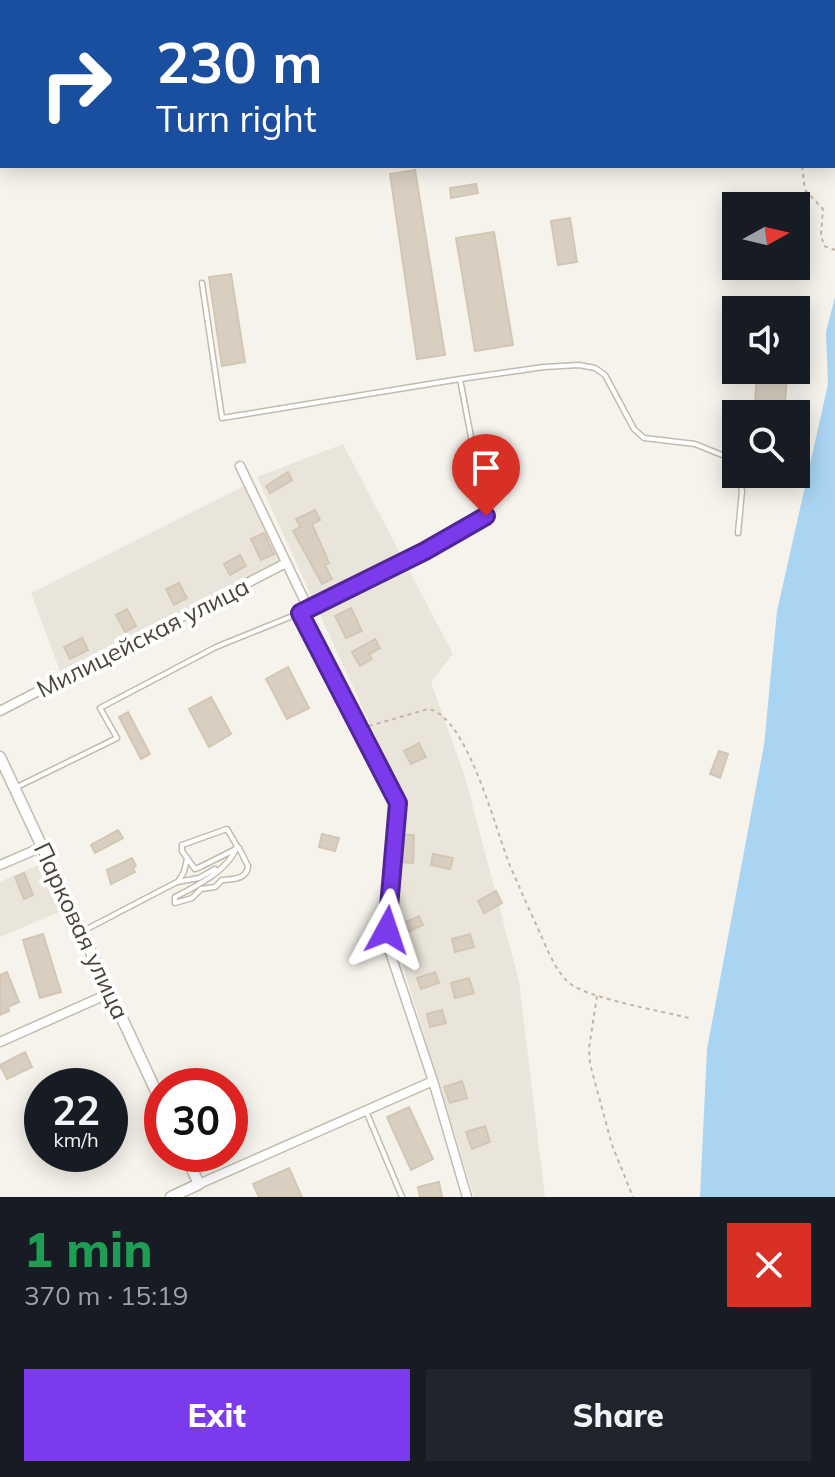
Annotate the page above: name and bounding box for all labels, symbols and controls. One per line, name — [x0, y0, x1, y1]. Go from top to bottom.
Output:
text: 230 m — [156, 27, 323, 97]
icon: right — [24, 32, 128, 136]
text: Turn right — [156, 96, 317, 141]
north arrow — [722, 192, 810, 280]
map controls — [722, 192, 810, 488]
button: sound — [722, 296, 810, 384]
button: search — [722, 400, 810, 488]
pin — [452, 434, 520, 516]
icon: arrive — [464, 446, 508, 490]
street label: Милицейская улица — [31, 571, 254, 704]
street label: Парковая улица — [28, 837, 136, 1024]
position arrow — [345, 888, 429, 972]
speed limit sign: 30 — [144, 1068, 248, 1172]
text: 22 — [52, 1085, 100, 1135]
text: km/h — [53, 1127, 99, 1152]
text: 1 min — [24, 1219, 153, 1279]
button: close — [727, 1223, 811, 1307]
text: 370 m · 15:19 — [24, 1279, 188, 1312]
button: Exit — [24, 1369, 410, 1461]
button: Share — [426, 1369, 811, 1461]

